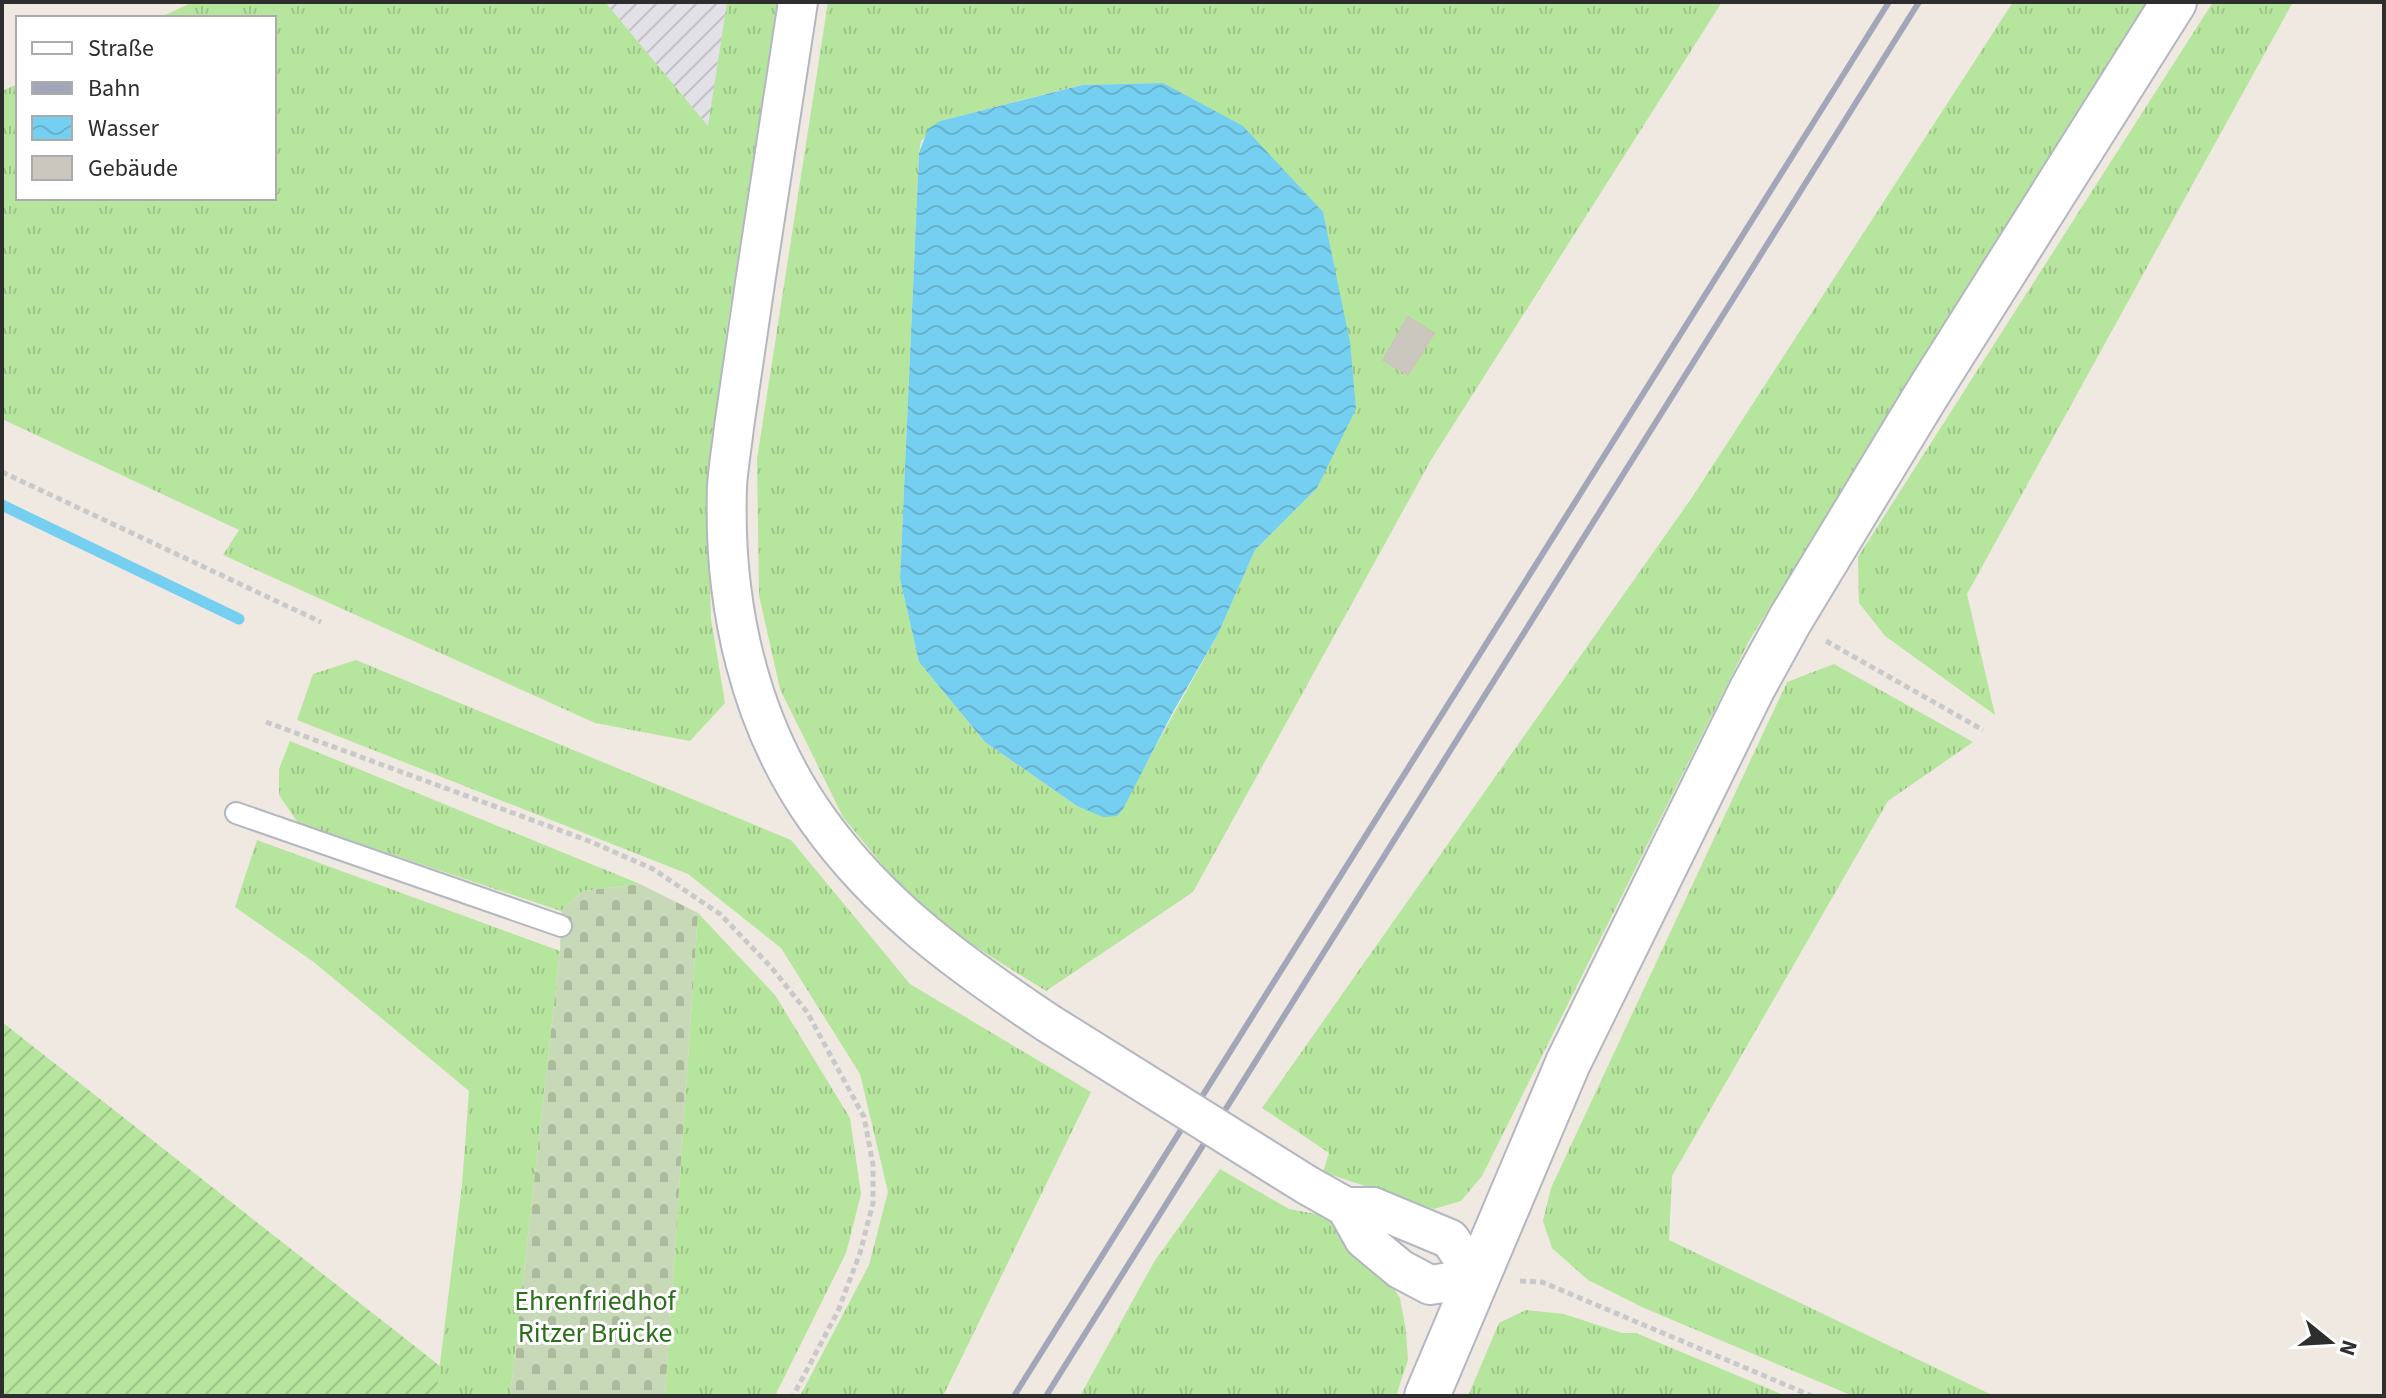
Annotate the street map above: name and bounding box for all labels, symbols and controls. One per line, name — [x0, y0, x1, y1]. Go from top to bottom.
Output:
legend — [16, 16, 276, 200]
text: Straße — [88, 31, 154, 66]
text: Bahn — [88, 71, 140, 106]
text: Wasser — [88, 111, 160, 146]
text: Gebäude — [88, 151, 178, 186]
park label: Ehrenfriedhof Ritzer Brücke — [514, 1281, 677, 1353]
north arrow — [2290, 1302, 2370, 1382]
text: N — [2331, 1336, 2366, 1360]

